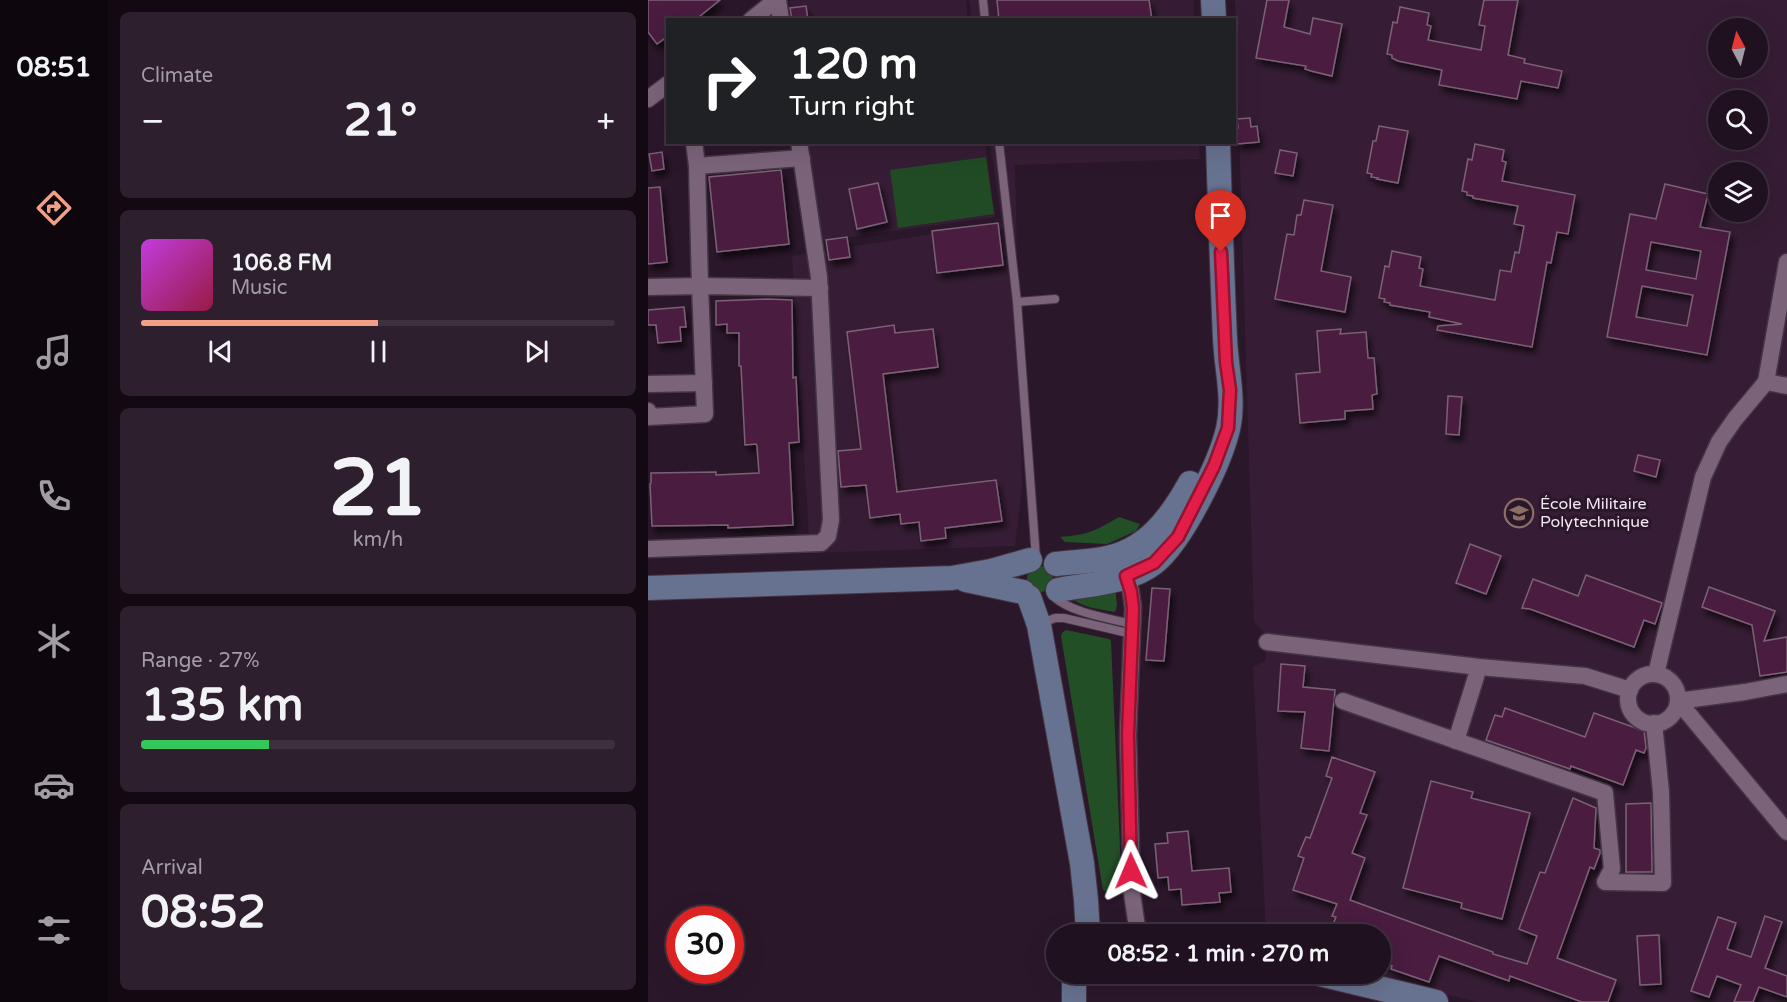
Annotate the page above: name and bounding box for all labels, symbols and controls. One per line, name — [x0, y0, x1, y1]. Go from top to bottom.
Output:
north arrow — [1708, 18, 1768, 78]
map controls — [1708, 18, 1768, 222]
text: 120 m — [789, 39, 918, 90]
icon: right — [690, 42, 768, 120]
text: 08:51 — [17, 51, 91, 84]
text: Climate — [141, 64, 213, 88]
text: Turn right — [789, 90, 915, 123]
button: search — [1708, 90, 1768, 150]
text: 21° — [344, 94, 417, 148]
text: − — [141, 102, 165, 141]
text: + — [596, 102, 615, 141]
button: layers — [1708, 162, 1768, 222]
icon: directions — [33, 187, 75, 229]
pin — [1195, 190, 1246, 252]
icon: arrive — [1204, 199, 1237, 232]
text: 106.8 FM — [231, 250, 332, 276]
text: Music — [231, 276, 287, 300]
icon: music — [33, 331, 75, 373]
icon: previous — [204, 335, 237, 368]
icon: pause — [362, 335, 395, 368]
icon: next — [520, 335, 553, 368]
text: 21 — [329, 442, 427, 536]
icon: phone — [33, 475, 75, 517]
place label: École Militaire Polytechnique — [1540, 494, 1649, 532]
school or university icon: École Militaire Polytechnique — [1503, 497, 1535, 529]
text: km/h — [353, 528, 403, 552]
icon: climate — [33, 620, 75, 662]
text: Range · 27% — [141, 649, 260, 673]
text: 135 km — [141, 679, 303, 733]
icon: car — [33, 764, 75, 806]
position arrow — [1099, 839, 1163, 903]
text: Arrival — [141, 856, 203, 880]
text: 08:52 — [141, 886, 266, 940]
speed limit sign: 30 — [666, 906, 744, 984]
icon: filters — [33, 909, 75, 951]
text: 08:52 · 1 min · 270 m — [1108, 941, 1329, 967]

